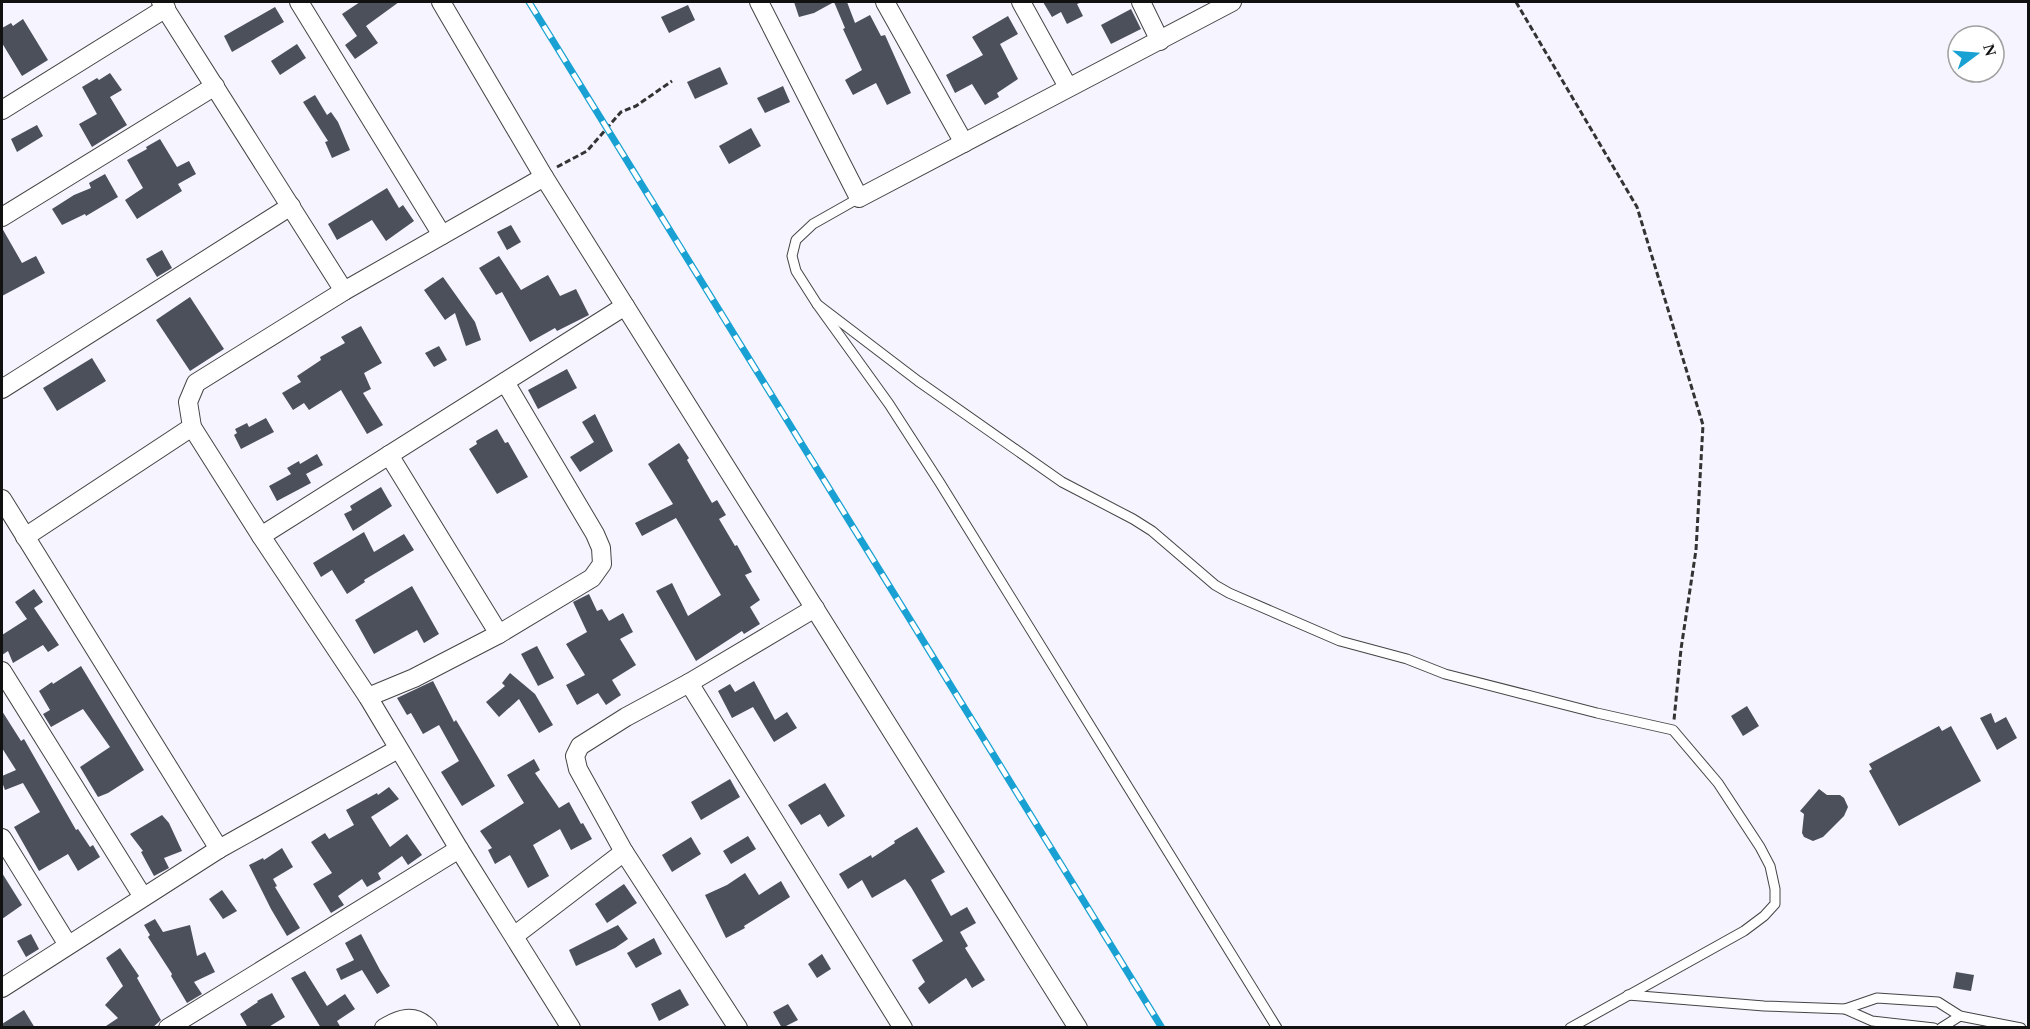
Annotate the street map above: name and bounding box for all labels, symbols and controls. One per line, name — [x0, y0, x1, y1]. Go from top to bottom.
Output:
north arrow — [1946, 24, 2006, 84]
text: N — [1980, 42, 2000, 58]

